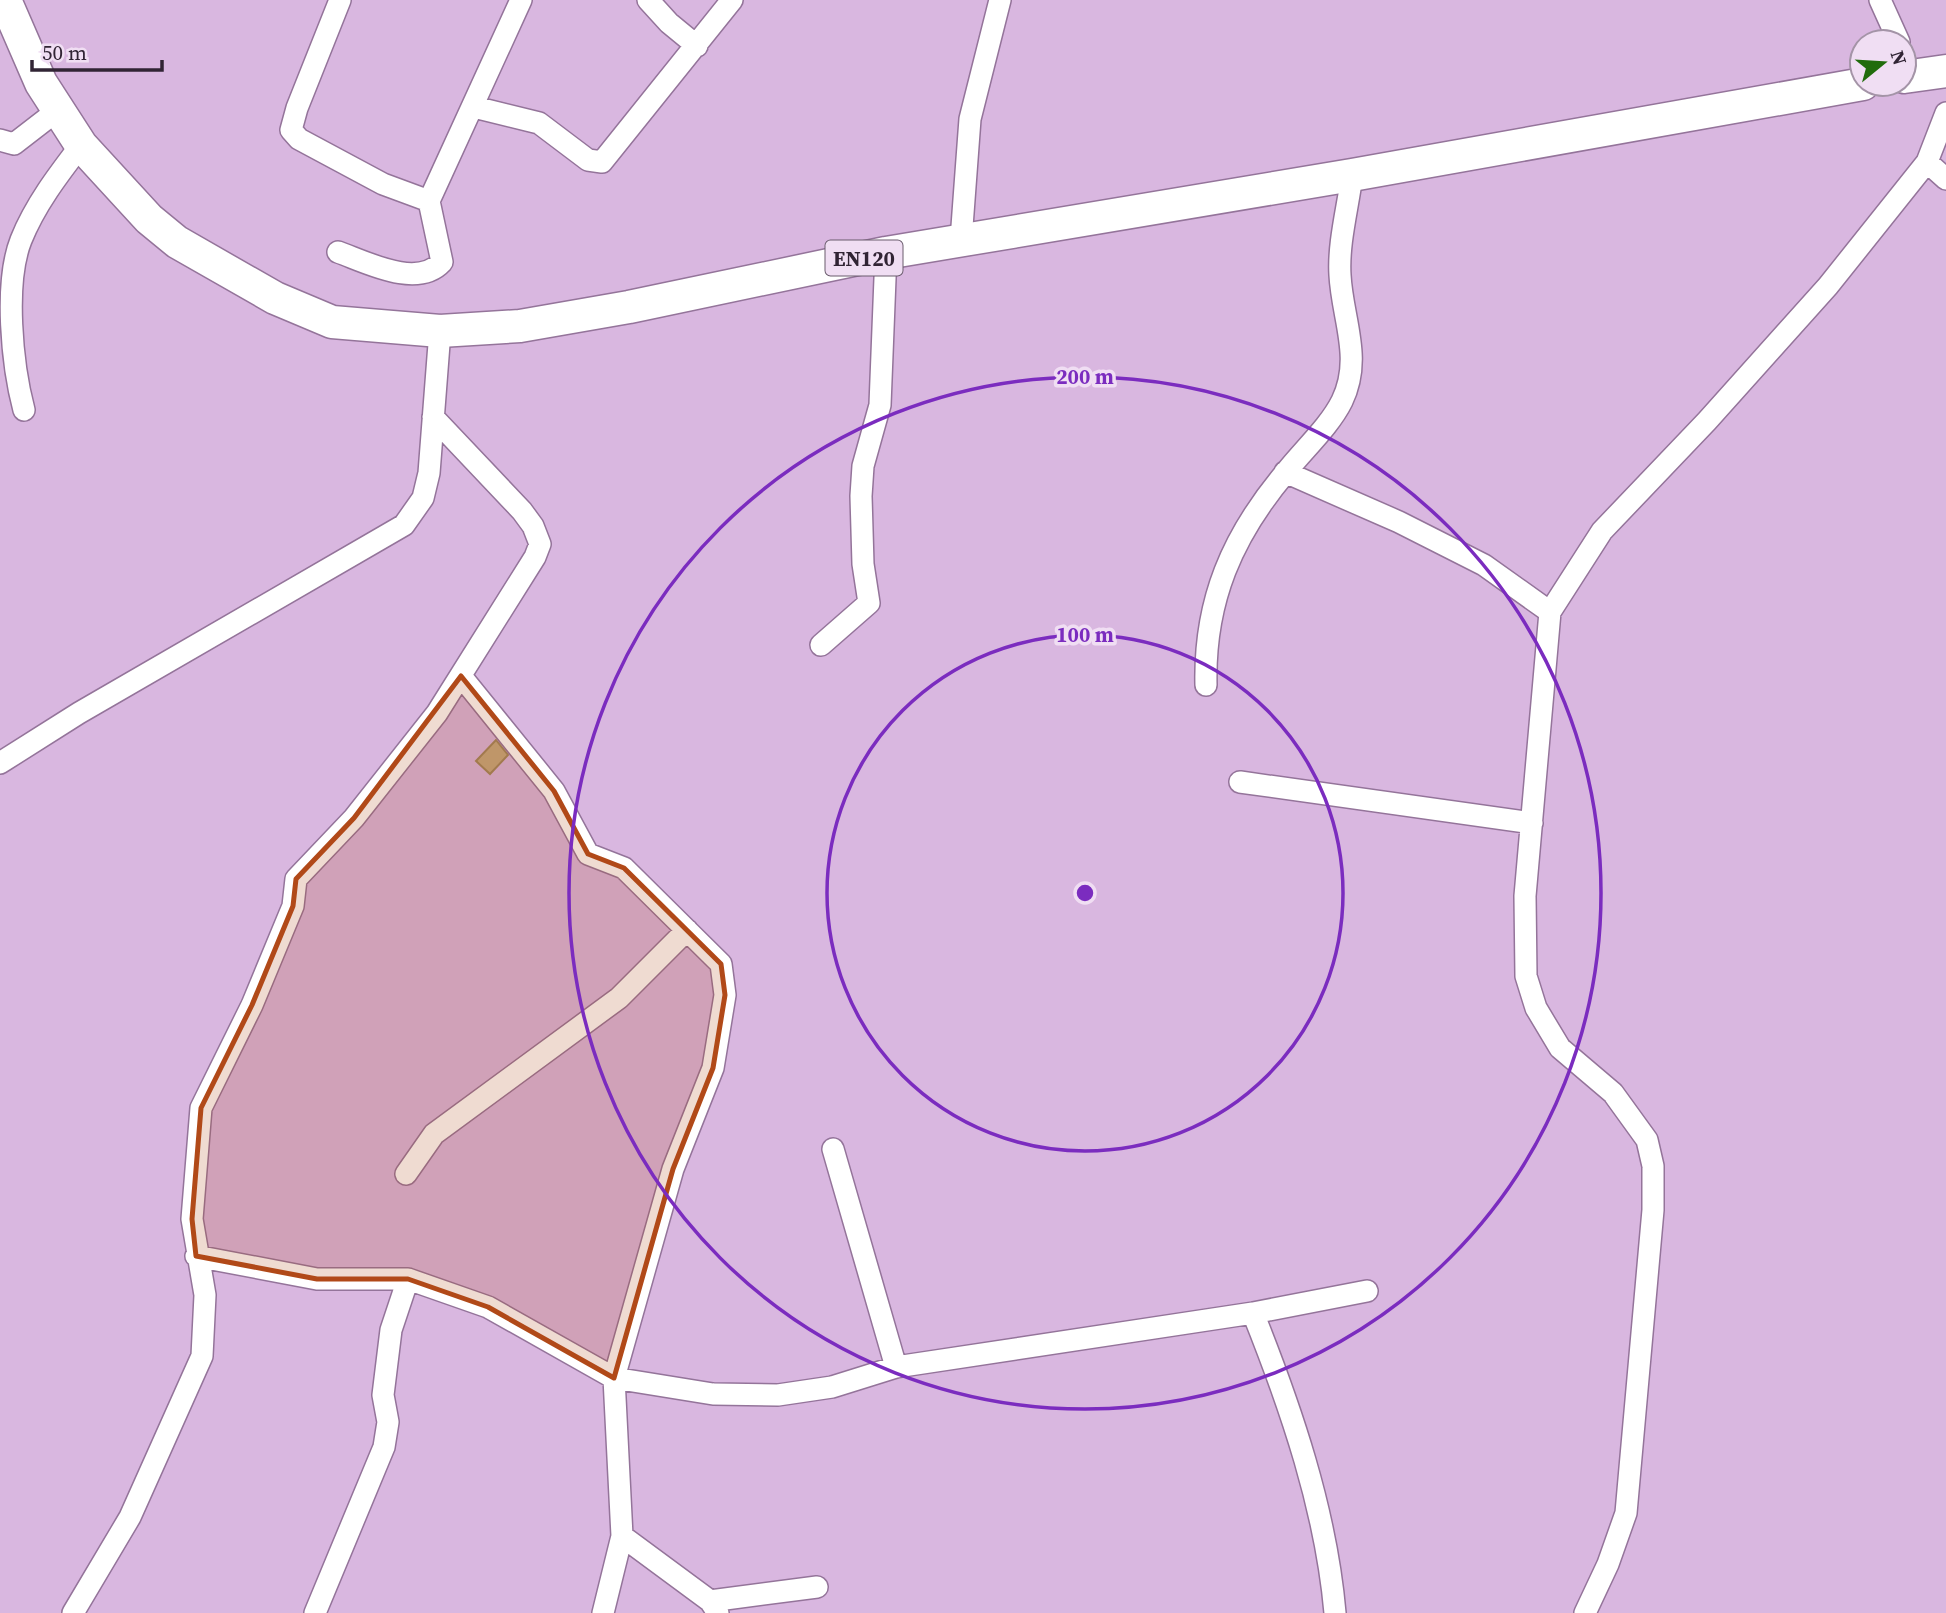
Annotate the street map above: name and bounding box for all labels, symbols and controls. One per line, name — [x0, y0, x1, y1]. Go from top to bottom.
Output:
scale bar — [32, 28, 161, 72]
north arrow — [1848, 28, 1918, 98]
text: 50 m — [42, 38, 87, 67]
text: N — [1885, 47, 1914, 68]
road number: EN120 — [826, 240, 903, 276]
text: 200 m — [1056, 362, 1114, 391]
text: 100 m — [1056, 620, 1114, 649]
centre of rings — [1073, 881, 1097, 905]

